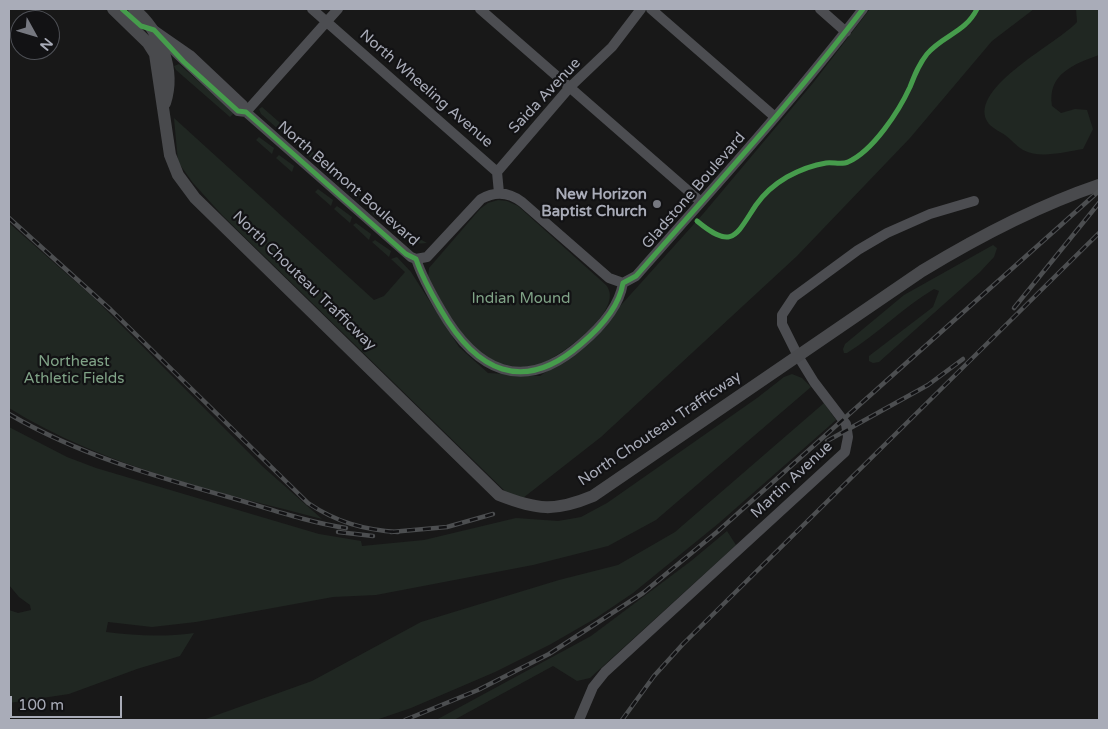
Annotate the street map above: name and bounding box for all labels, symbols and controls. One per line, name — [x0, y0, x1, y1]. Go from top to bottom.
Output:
north arrow — [10, 10, 60, 60]
street label: North Wheeling Avenue — [356, 26, 496, 152]
text: N — [36, 34, 56, 54]
street label: Saida Avenue — [505, 54, 585, 138]
street label: North Belmont Boulevard — [274, 118, 422, 250]
street label: Gladstone Boulevard — [639, 129, 749, 253]
place label: New Horizon Baptist Church — [541, 186, 647, 221]
marker: New Horizon Baptist Church — [651, 198, 663, 210]
street label: North Chouteau Trafficway — [228, 208, 380, 354]
park label: Indian Mound — [471, 290, 571, 308]
park label: Northeast Athletic Fields — [24, 353, 124, 388]
street label: North Chouteau Trafficway — [575, 368, 745, 490]
street label: Martin Avenue — [748, 438, 836, 522]
scale bar — [12, 686, 125, 718]
text: 100 m — [18, 696, 64, 714]

